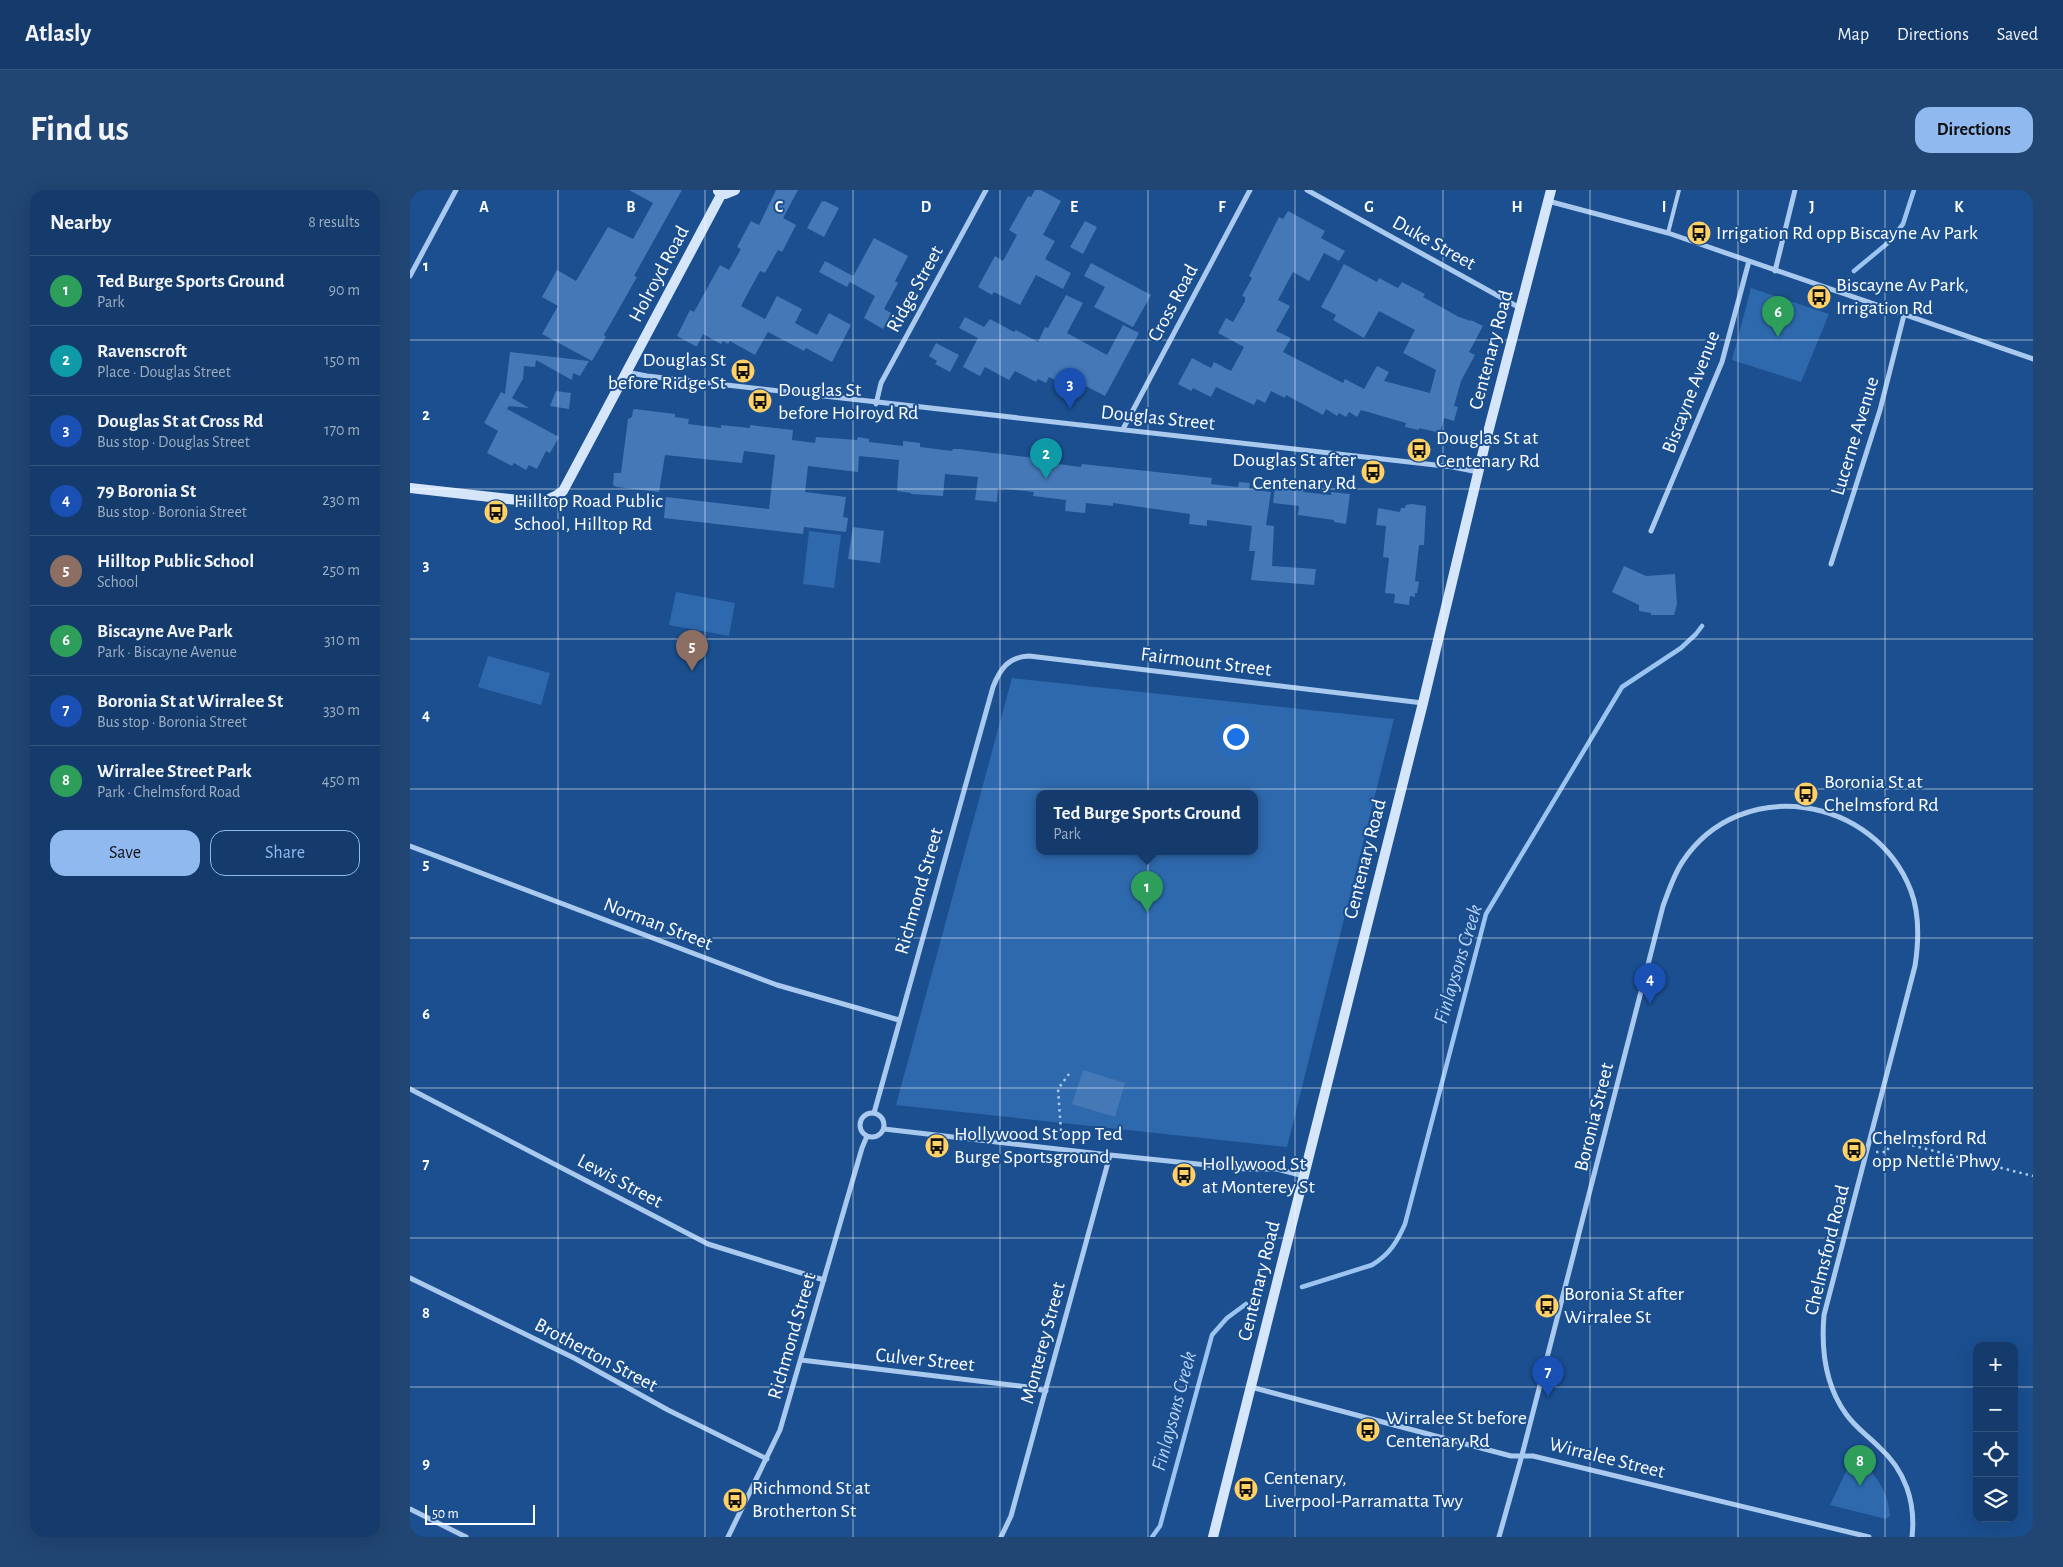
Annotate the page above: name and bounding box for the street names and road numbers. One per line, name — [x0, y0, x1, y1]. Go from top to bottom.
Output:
street label: Duke Street — [1389, 212, 1479, 274]
street label: Holroyd Road — [625, 223, 693, 325]
street label: Ridge Street — [883, 242, 947, 336]
street label: Cross Road — [1144, 261, 1202, 345]
street label: Centenary Road — [1465, 288, 1517, 412]
street label: Biscayne Avenue — [1659, 328, 1723, 456]
street label: Lucerne Avenue — [1827, 374, 1883, 498]
street label: Douglas Street — [1100, 402, 1217, 434]
street label: Fairmount Street — [1139, 644, 1273, 680]
street label: Centenary Road — [1340, 797, 1390, 921]
street label: Richmond Street — [891, 825, 947, 956]
street label: Norman Street — [601, 894, 716, 954]
street label: Boronia Street — [1571, 1060, 1617, 1173]
street label: Lewis Street — [574, 1150, 666, 1212]
street label: Chelmsford Road — [1801, 1183, 1853, 1317]
street label: Centenary Road — [1234, 1219, 1284, 1343]
street label: Richmond Street — [764, 1270, 820, 1401]
street label: Monterey Street — [1017, 1279, 1069, 1406]
street label: Brotherton Street — [531, 1314, 661, 1396]
street label: Culver Street — [874, 1345, 976, 1375]
street label: Wirralee Street — [1547, 1434, 1667, 1482]

